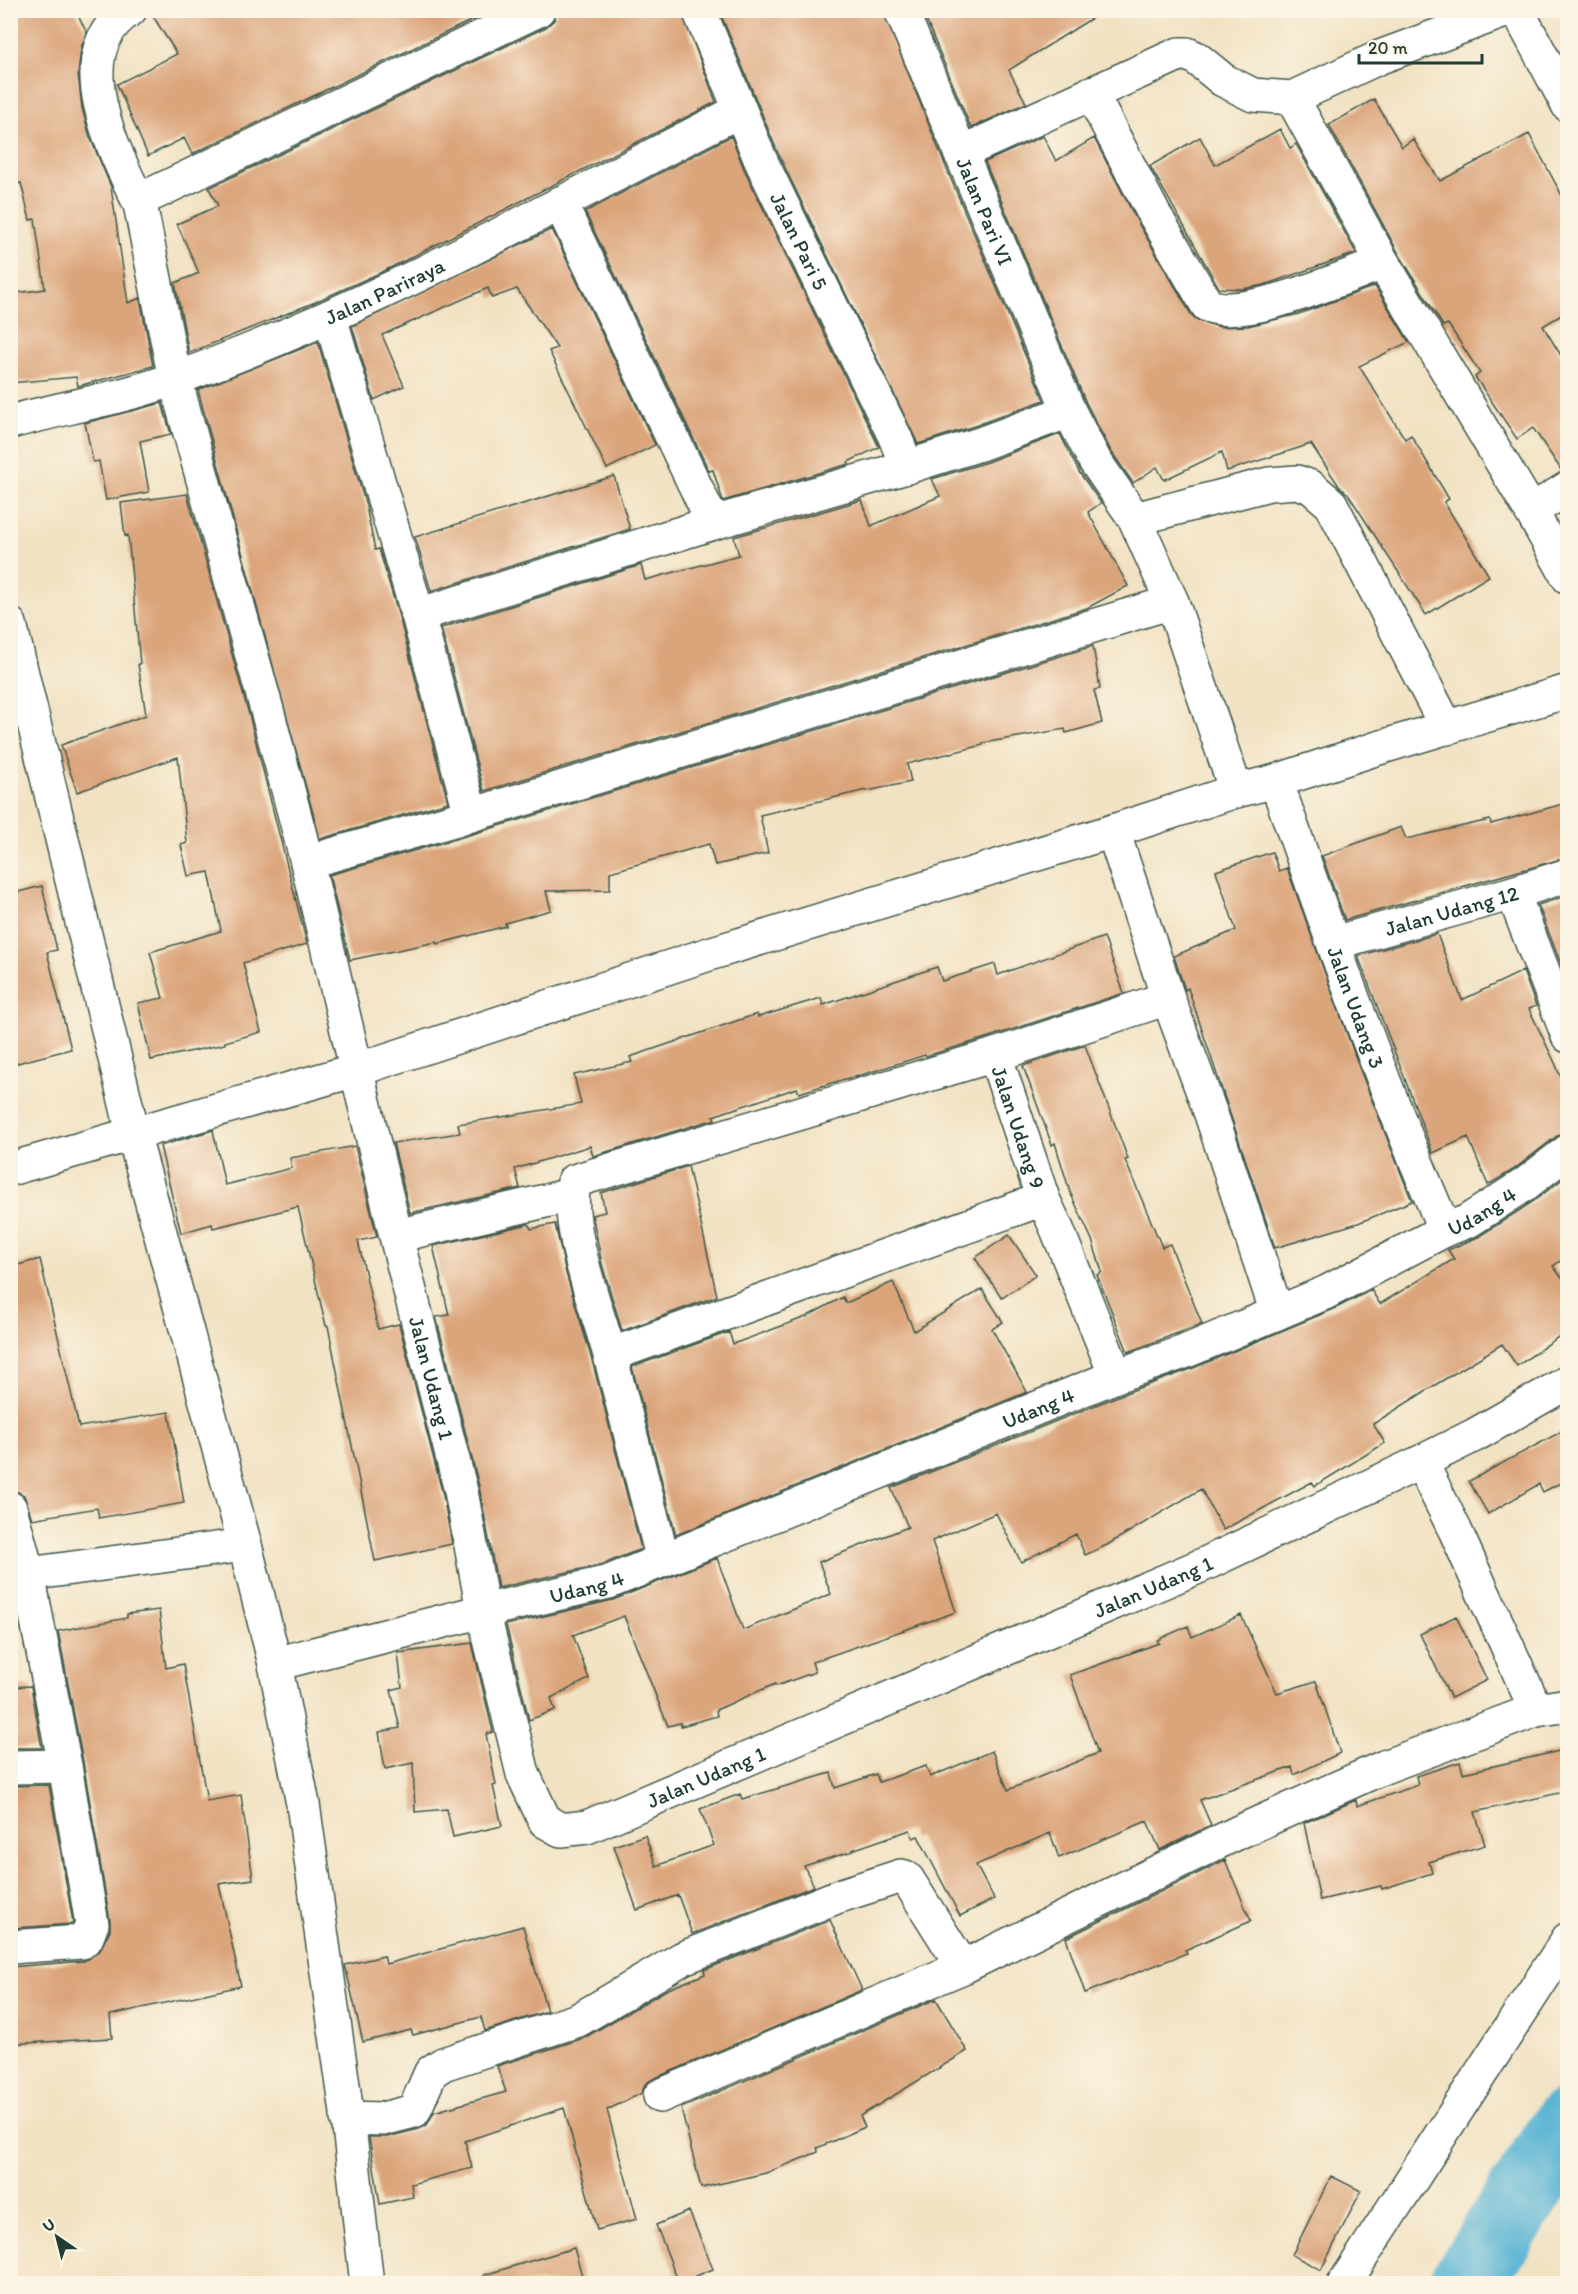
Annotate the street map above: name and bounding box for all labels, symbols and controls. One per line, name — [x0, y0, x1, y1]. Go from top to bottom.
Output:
scale bar — [1359, 27, 1482, 65]
text: 20 m — [1368, 37, 1408, 59]
street label: Jalan Pari VI — [952, 153, 1019, 269]
street label: Jalan Pari 5 — [766, 188, 834, 294]
street label: Jalan Pariraya — [321, 252, 448, 329]
street label: Jalan Udang 12 — [1382, 880, 1521, 941]
street label: Jalan Udang 3 — [1323, 943, 1390, 1072]
street label: Jalan Udang 9 — [987, 1063, 1051, 1192]
street label: Udang 4 — [1444, 1181, 1521, 1240]
street label: Jalan Udang 1 — [404, 1314, 460, 1443]
street label: Udang 4 — [998, 1382, 1078, 1434]
street label: Jalan Udang 1 — [1090, 1550, 1217, 1622]
street label: Udang 4 — [547, 1565, 628, 1608]
street label: Jalan Udang 1 — [643, 1740, 769, 1813]
north arrow — [27, 2207, 87, 2267]
text: U — [39, 2214, 58, 2236]

